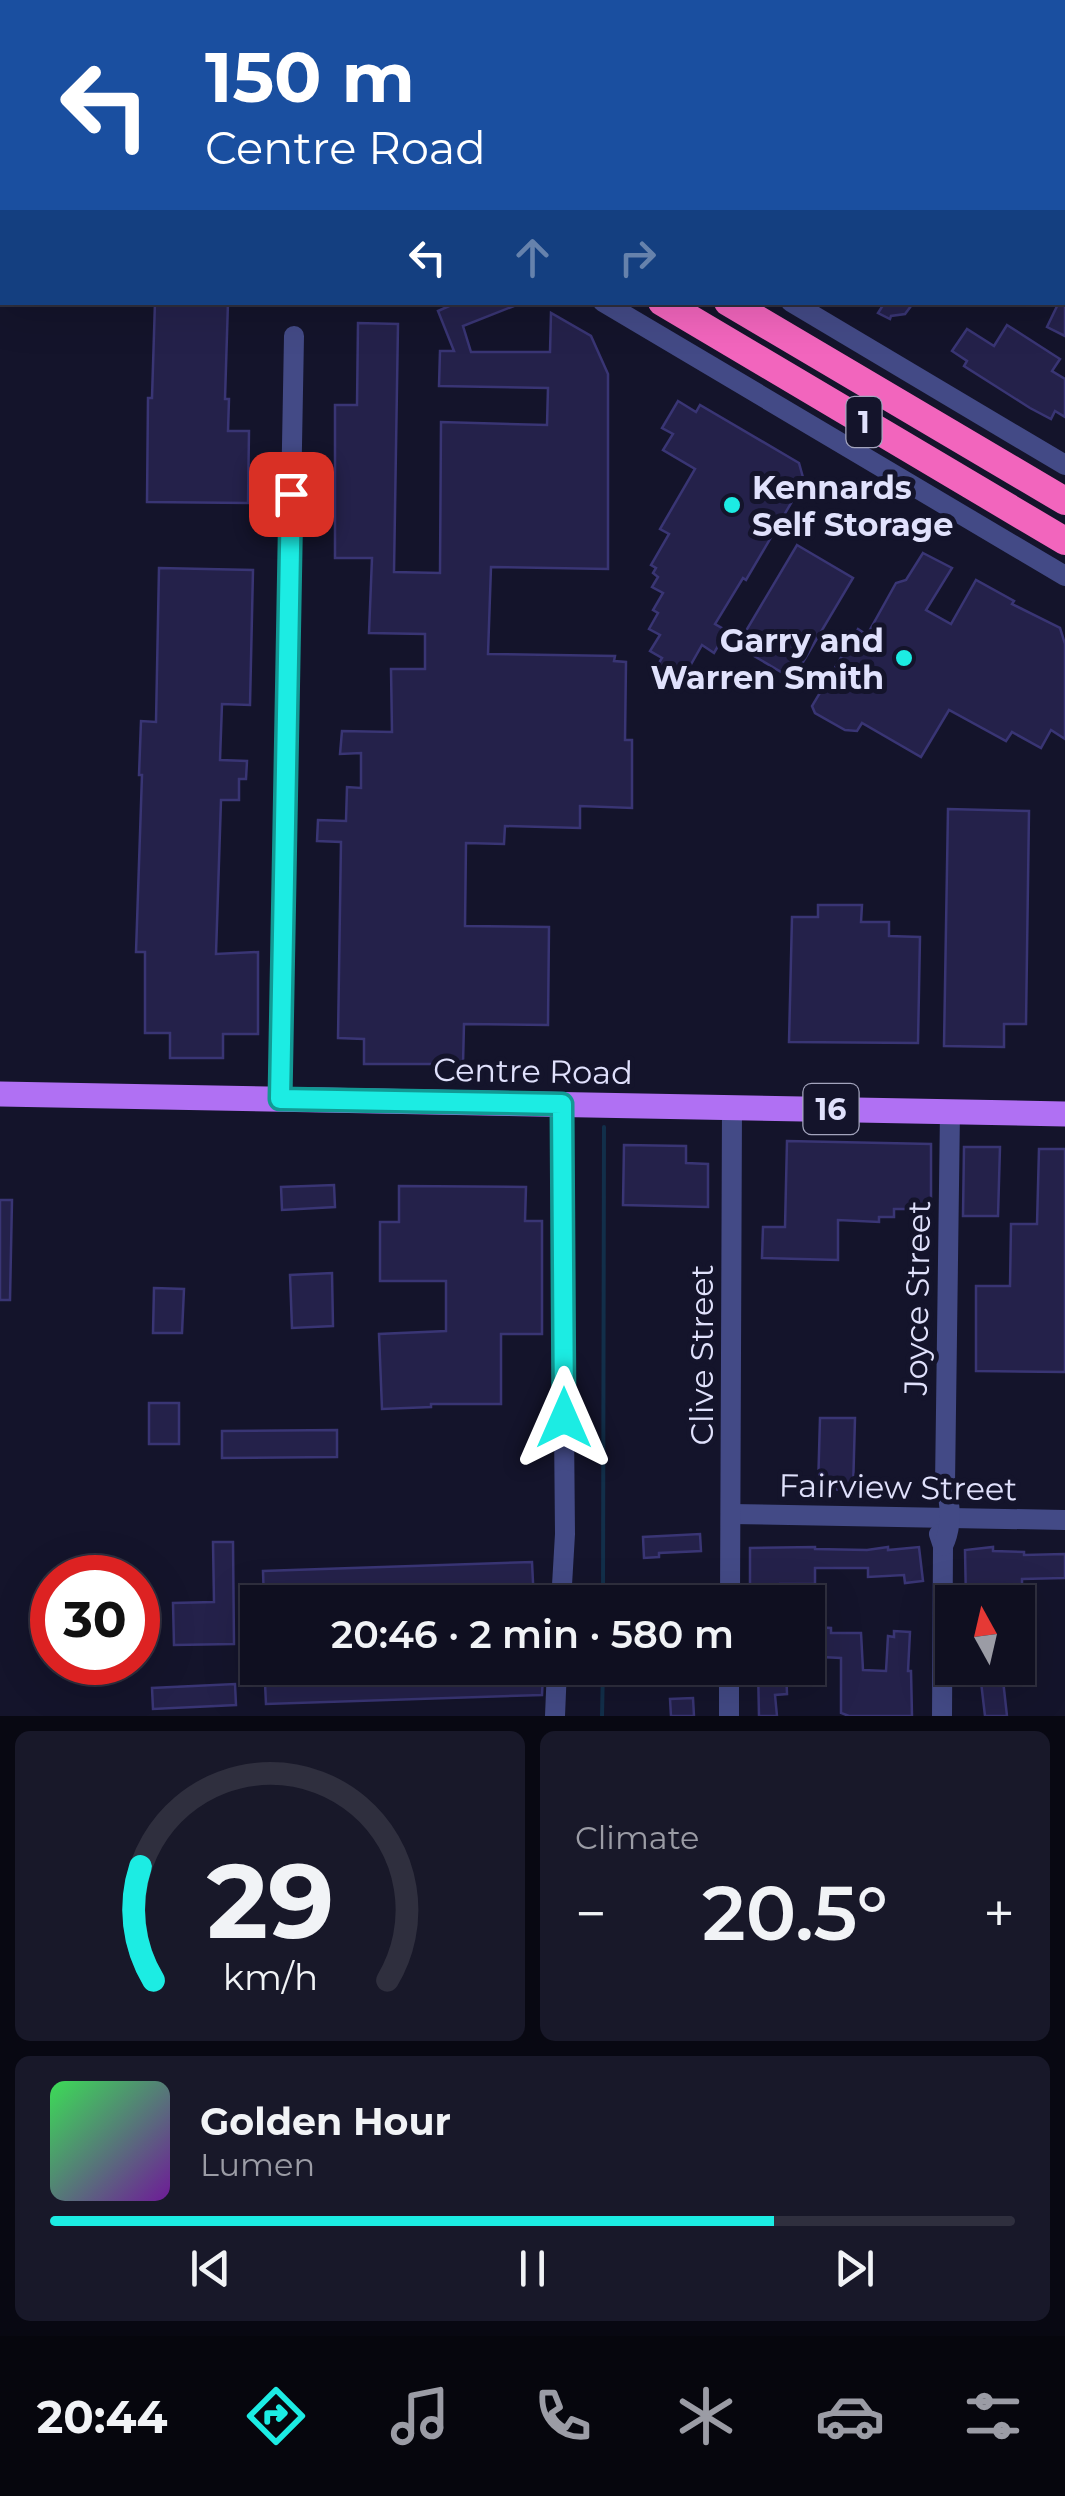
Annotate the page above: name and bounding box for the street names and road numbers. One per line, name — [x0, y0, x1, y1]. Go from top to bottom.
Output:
road number: 1 — [846, 397, 882, 447]
street label: Centre Road — [433, 1050, 633, 1092]
road number: 16 — [804, 1084, 858, 1134]
street label: Joyce Street — [896, 1200, 938, 1397]
street label: Clive Street — [682, 1264, 721, 1446]
street label: Fairview Street — [778, 1465, 1018, 1509]

